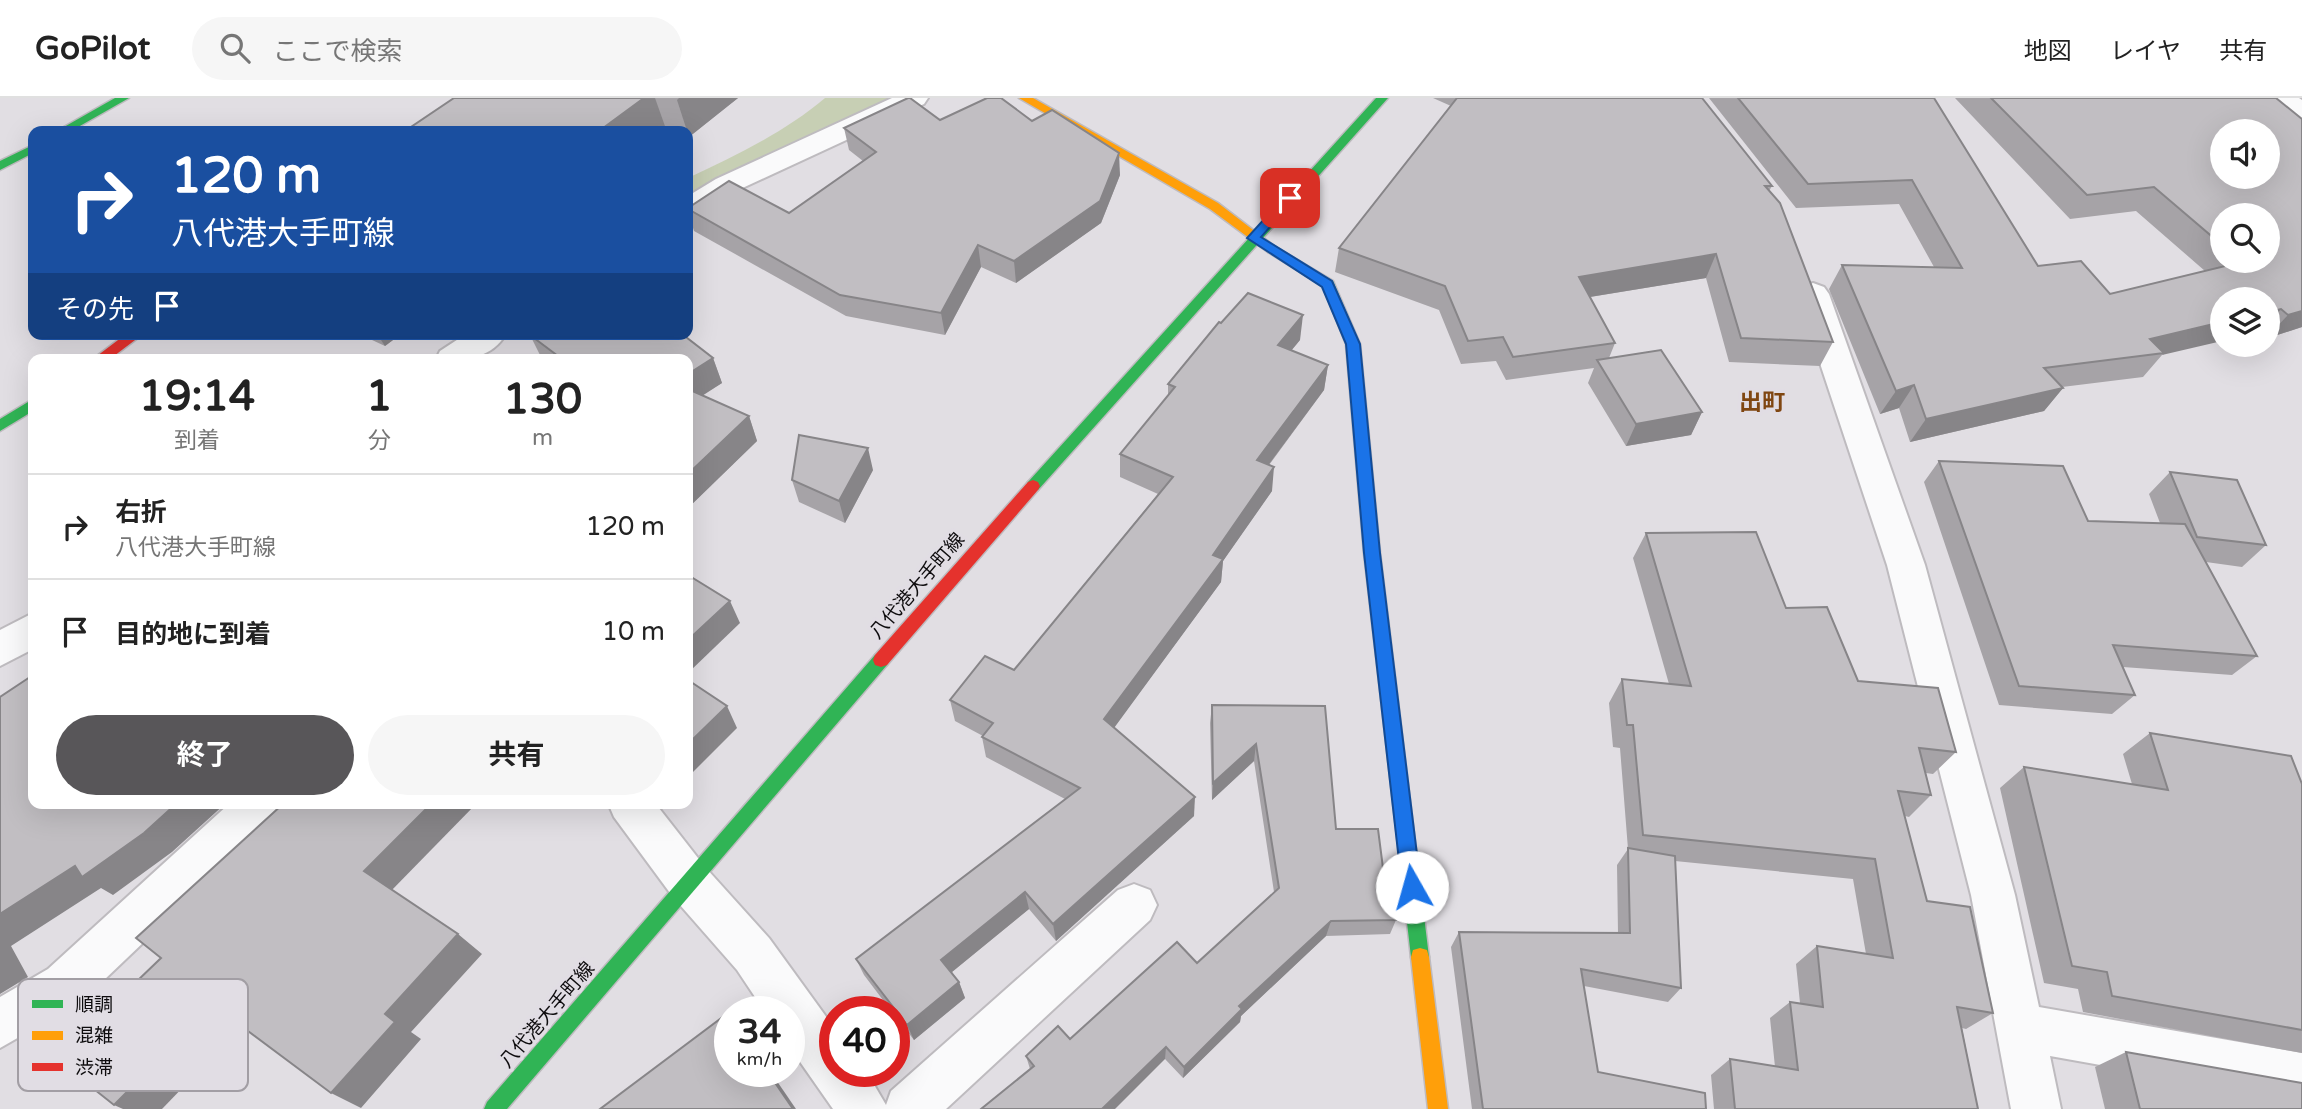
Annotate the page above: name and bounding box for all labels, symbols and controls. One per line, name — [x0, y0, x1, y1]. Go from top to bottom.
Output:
search box — [192, 17, 682, 80]
text: GoPilot — [35, 29, 150, 68]
icon: search — [216, 29, 254, 67]
text: ここで検索 — [272, 36, 402, 67]
text: 地図 — [2024, 37, 2072, 66]
text: レイヤ — [2110, 37, 2181, 66]
text: 共有 — [2219, 37, 2267, 66]
map controls — [2210, 119, 2280, 357]
button: sound — [2210, 119, 2280, 189]
text: 120 m — [171, 147, 321, 206]
icon: right — [56, 154, 147, 245]
pin — [1260, 168, 1320, 228]
icon: arrive — [1271, 179, 1309, 217]
button: search — [2210, 203, 2280, 273]
text: 八代港大手町線 — [171, 215, 395, 253]
icon: arrive — [148, 287, 186, 325]
button: layers — [2210, 287, 2280, 357]
text: その先 — [56, 294, 134, 325]
text: 19:14 — [139, 371, 255, 422]
text: 1 — [366, 371, 392, 422]
text: 130 — [503, 374, 582, 425]
district label: 出町 — [1739, 389, 1785, 417]
text: m — [532, 424, 553, 452]
text: 到着 — [174, 427, 220, 455]
text: 分 — [368, 427, 391, 455]
text: 右折 — [115, 497, 167, 528]
icon: right — [56, 508, 94, 546]
text: 120 m — [585, 511, 665, 542]
street label: 八代港大手町線 — [865, 529, 969, 643]
text: 八代港大手町線 — [115, 534, 276, 562]
icon: arrive — [56, 613, 94, 651]
text: 10 m — [602, 616, 665, 647]
text: 目的地に到着 — [115, 619, 271, 650]
button: 終了 — [56, 715, 354, 795]
button: 共有 — [368, 715, 665, 795]
position arrow — [1375, 850, 1449, 924]
street label: 八代港大手町線 — [495, 958, 599, 1072]
legend — [18, 979, 248, 1091]
text: 順調 — [75, 994, 113, 1016]
speed limit sign: 40 — [819, 996, 910, 1087]
text: 34 — [738, 1011, 781, 1053]
text: 混雑 — [75, 1025, 113, 1047]
text: km/h — [737, 1048, 782, 1070]
text: 渋滞 — [75, 1057, 113, 1079]

